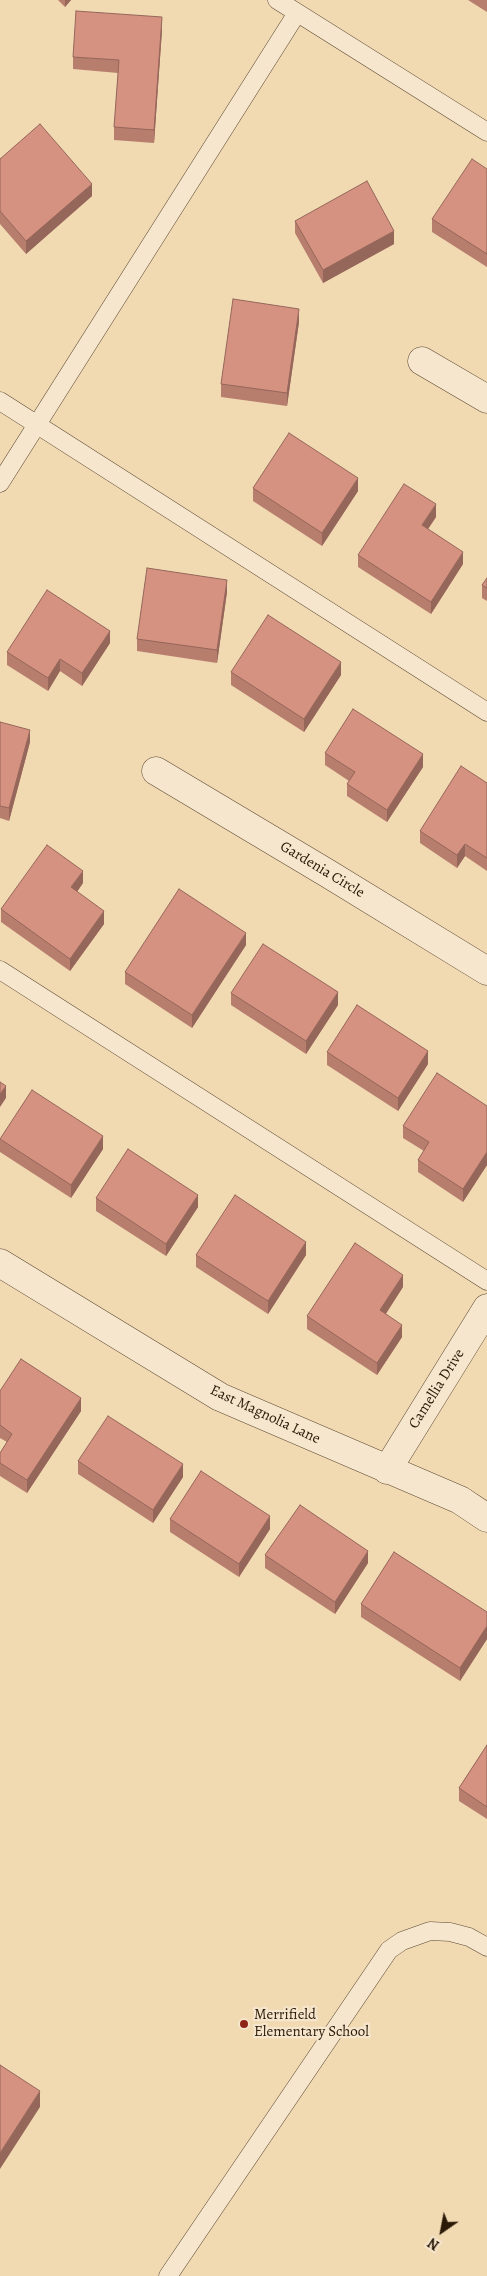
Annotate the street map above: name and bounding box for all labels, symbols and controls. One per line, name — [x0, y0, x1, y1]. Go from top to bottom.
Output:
street label: Gardenia Circle — [277, 838, 367, 902]
street label: Camellia Drive — [405, 1346, 469, 1432]
street label: East Magnolia Lane — [207, 1382, 323, 1448]
place label: Merrifield Elementary School — [254, 2006, 369, 2041]
marker: Merrifield Elementary School — [238, 2018, 250, 2030]
north arrow — [417, 2206, 467, 2256]
text: N — [424, 2233, 443, 2255]

